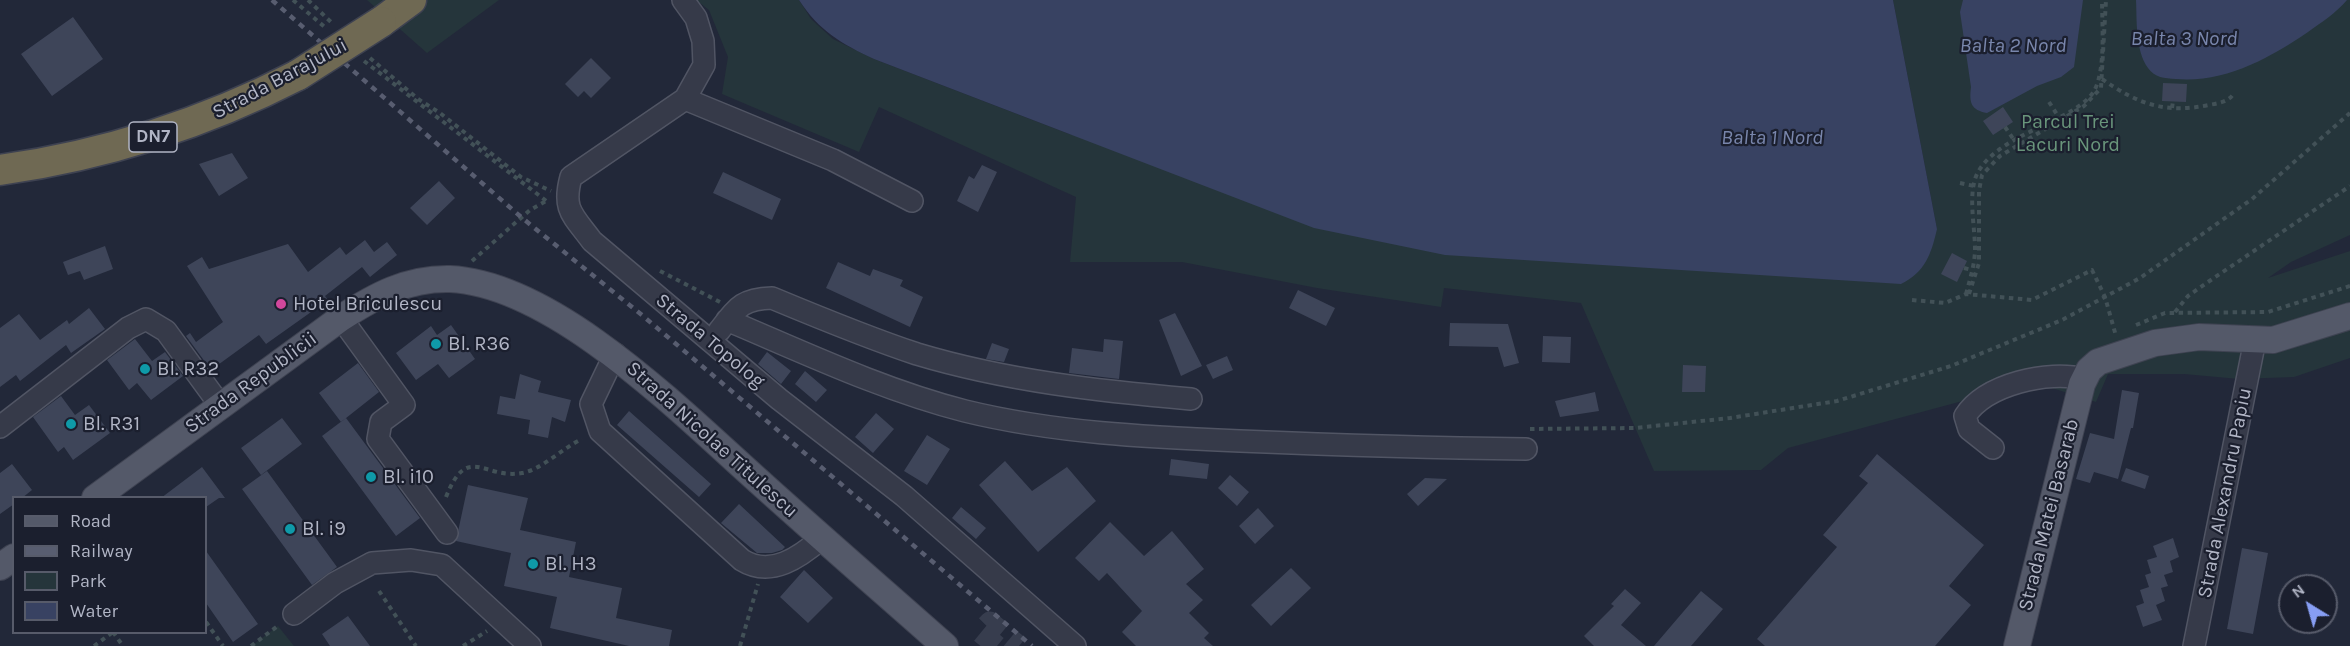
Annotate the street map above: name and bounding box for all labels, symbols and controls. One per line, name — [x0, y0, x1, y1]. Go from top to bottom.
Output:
water label: Balta 3 Nord — [2130, 26, 2238, 52]
street label: Strada Barajului — [209, 33, 351, 125]
water label: Balta 2 Nord — [1960, 33, 2066, 59]
park label: Parcul Trei Lacuri Nord — [2016, 110, 2120, 157]
road number: DN7 — [129, 122, 177, 152]
water label: Balta 1 Nord — [1721, 125, 1823, 151]
street label: Strada Topolog — [650, 288, 770, 394]
place label: Hotel Briculescu — [293, 292, 442, 316]
marker: Hotel Briculescu — [274, 297, 288, 311]
street label: Strada Republicii — [180, 327, 322, 439]
place label: Bl. R36 — [448, 332, 510, 356]
marker: Bl. R36 — [429, 337, 443, 351]
place label: Bl. R32 — [157, 357, 219, 381]
street label: Strada Nicolae Titulescu — [621, 357, 803, 523]
marker: Bl. R32 — [138, 362, 152, 376]
street label: Strada Alexandru Papiu — [2193, 386, 2257, 600]
place label: Bl. R31 — [83, 412, 140, 436]
marker: Bl. R31 — [64, 417, 78, 431]
street label: Strada Matei Basarab — [2014, 417, 2084, 613]
place label: Bl. i10 — [383, 465, 434, 489]
marker: Bl. i10 — [364, 470, 378, 484]
legend — [12, 496, 207, 634]
text: Road — [70, 510, 111, 532]
place label: Bl. i9 — [302, 517, 346, 541]
marker: Bl. i9 — [283, 522, 297, 536]
text: Railway — [70, 540, 133, 562]
place label: Bl. H3 — [545, 552, 597, 576]
marker: Bl. H3 — [526, 557, 540, 571]
text: Park — [70, 570, 107, 592]
north arrow — [2278, 574, 2338, 634]
text: N — [2288, 580, 2308, 602]
text: Water — [70, 600, 118, 622]

